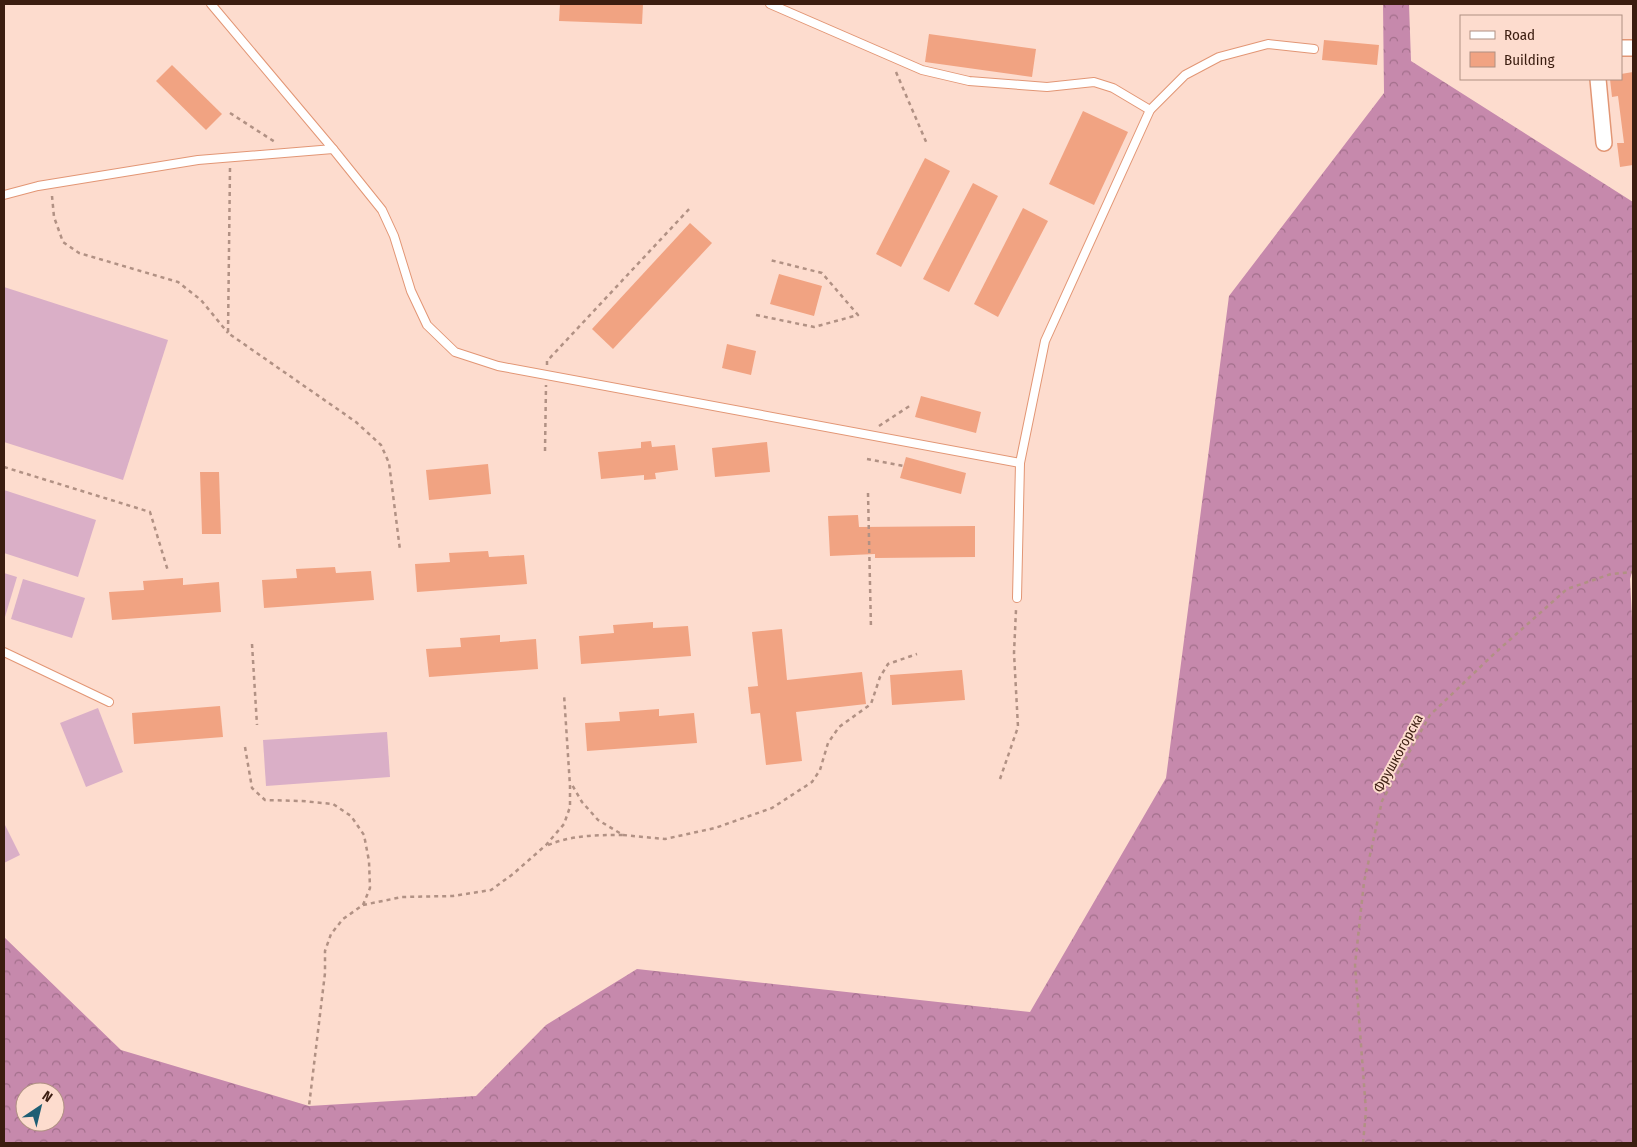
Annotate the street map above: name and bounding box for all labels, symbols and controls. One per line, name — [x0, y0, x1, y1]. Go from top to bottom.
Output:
legend — [1460, 15, 1622, 80]
text: Road — [1504, 26, 1535, 44]
text: Building — [1504, 51, 1555, 69]
street label: Фрушкогорска — [1370, 711, 1427, 795]
north arrow — [15, 1082, 65, 1132]
text: N — [39, 1087, 55, 1106]

